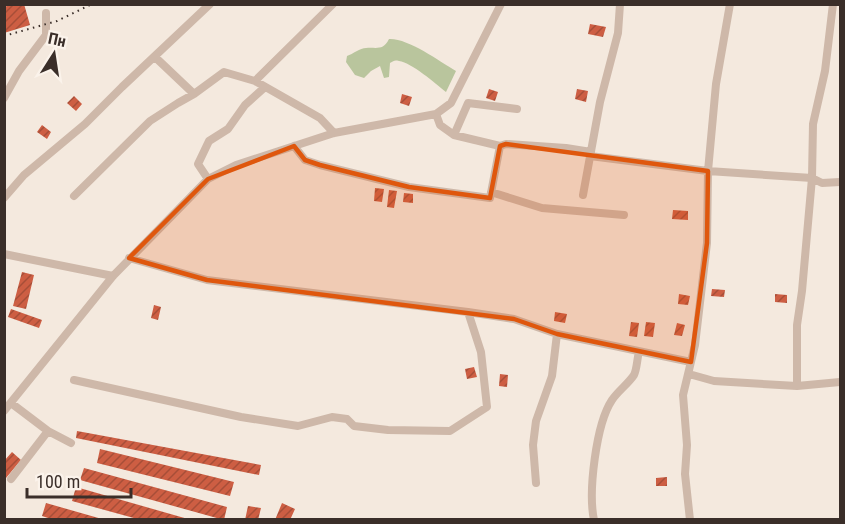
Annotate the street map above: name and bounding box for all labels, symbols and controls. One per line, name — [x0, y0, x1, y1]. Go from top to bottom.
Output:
north arrow — [24, 24, 84, 84]
text: Пн — [46, 29, 68, 51]
scale bar — [27, 461, 130, 499]
text: 100 m — [36, 471, 80, 492]

